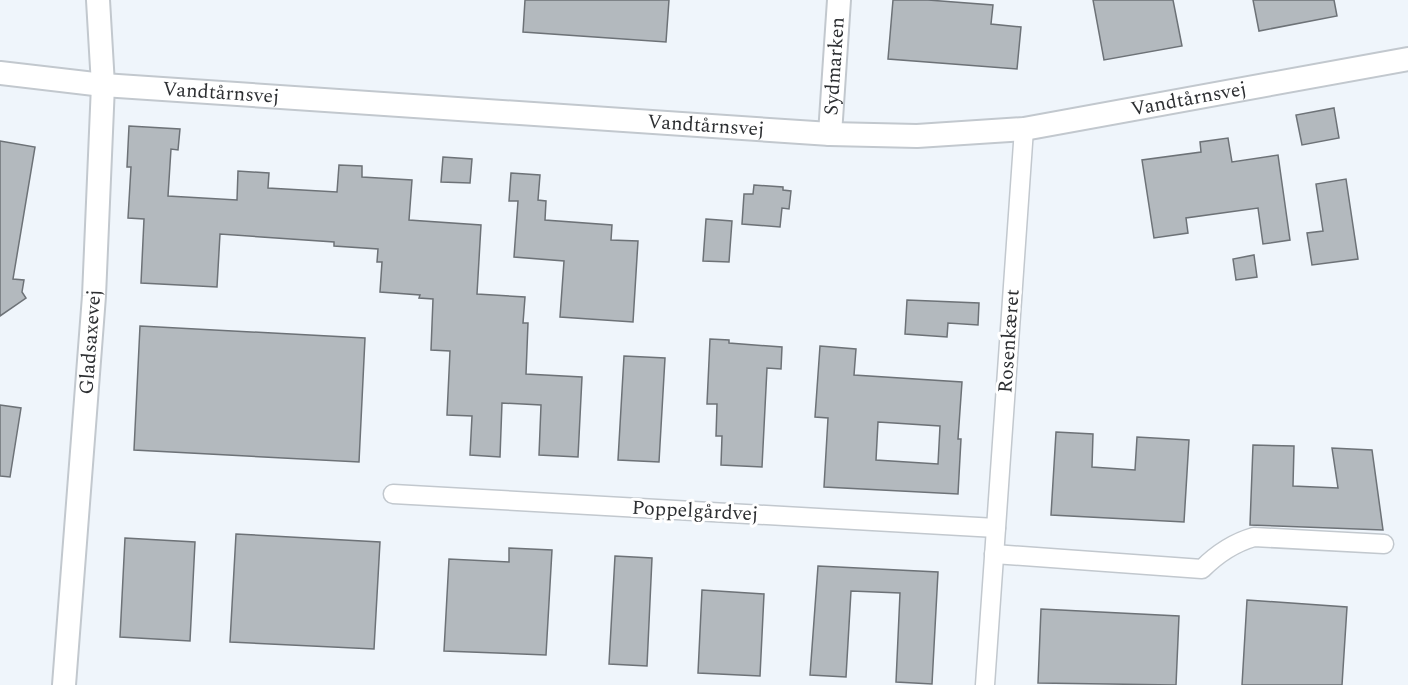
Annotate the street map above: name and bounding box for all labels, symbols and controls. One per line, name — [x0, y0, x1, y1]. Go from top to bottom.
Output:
street label: Sydmarken — [816, 16, 853, 116]
street label: Vandtårnsvej — [162, 74, 280, 112]
street label: Vandtårnsvej — [1128, 74, 1249, 124]
street label: Vandtårnsvej — [647, 107, 765, 145]
street label: Rosenkæret — [990, 288, 1028, 394]
street label: Gladsaxevej — [71, 289, 109, 396]
street label: Poppelgårdvej — [631, 493, 759, 529]

